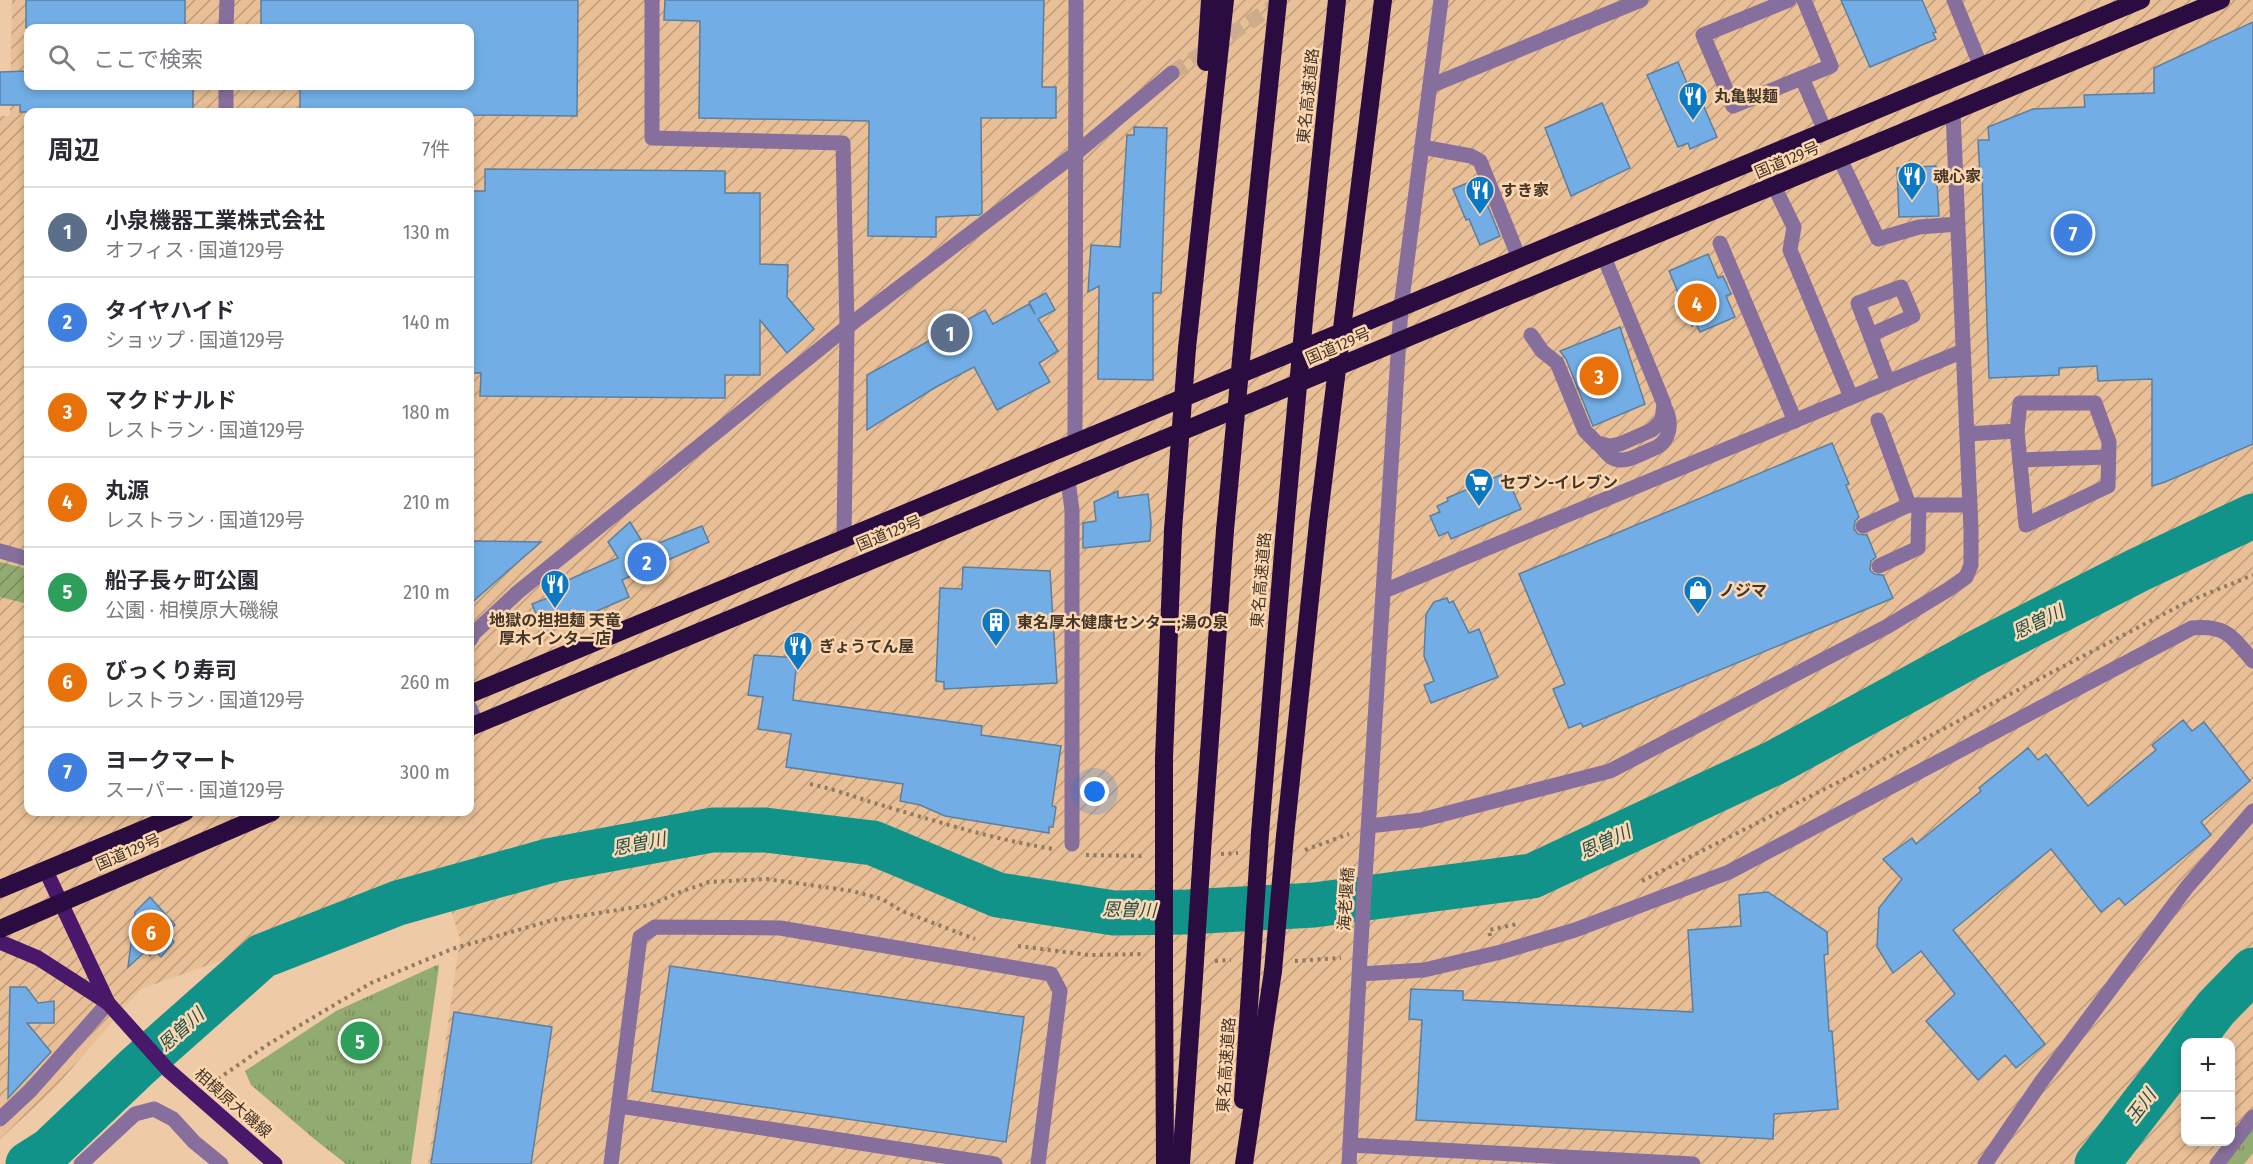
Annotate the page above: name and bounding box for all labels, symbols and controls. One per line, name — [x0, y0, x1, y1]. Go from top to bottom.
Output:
search box — [24, 24, 474, 90]
icon: search — [45, 41, 78, 74]
text: ここで検索 — [93, 46, 203, 73]
street label: 東名高速道路 — [1294, 47, 1322, 145]
restaurant icon: 丸亀製麺 — [1677, 80, 1709, 122]
place label: 丸亀製麺 — [1714, 87, 1778, 106]
text: 周辺 — [48, 135, 100, 166]
text: 7件 — [422, 137, 450, 161]
street label: 国道129号 — [1752, 138, 1822, 182]
restaurant icon: 魂心家 — [1896, 160, 1928, 202]
place label: 魂心家 — [1933, 167, 1981, 186]
restaurant icon: すき家 — [1464, 174, 1496, 216]
place label: すき家 — [1501, 181, 1549, 200]
text: 小泉機器工業株式会社 — [105, 207, 325, 234]
pin: 7 — [2054, 210, 2092, 256]
text: 1 — [63, 220, 72, 244]
text: 130 m — [403, 220, 450, 244]
text: オフィス · 国道129号 — [105, 238, 284, 262]
pin: 4 — [1678, 280, 1716, 326]
text: タイヤハイド — [105, 297, 235, 324]
text: 2 — [63, 310, 72, 334]
text: 140 m — [402, 310, 450, 334]
pin: 1 — [930, 310, 970, 356]
street label: 国道129号 — [1303, 324, 1373, 368]
text: ショップ · 国道129号 — [105, 328, 285, 352]
pin: 3 — [1580, 354, 1618, 398]
text: マクドナルド — [105, 387, 237, 414]
text: 3 — [63, 400, 72, 424]
text: 180 m — [402, 400, 450, 424]
text: レストラン · 国道129号 — [105, 418, 305, 442]
supermarket icon: セブン-イレブン — [1463, 466, 1495, 508]
place label: セブン-イレブン — [1500, 473, 1618, 492]
text: 丸源 — [105, 477, 149, 504]
text: 4 — [62, 490, 73, 514]
text: 210 m — [403, 490, 450, 514]
text: レストラン · 国道129号 — [105, 508, 305, 532]
street label: 国道129号 — [853, 511, 925, 555]
street label: 東名高速道路 — [1247, 531, 1275, 629]
pin: 2 — [628, 540, 666, 584]
text: 船子長ヶ町公園 — [105, 567, 259, 594]
restaurant icon: 地獄の担担麺 天竜 厚木インター店 — [539, 568, 571, 610]
shop icon: ノジマ — [1682, 574, 1714, 616]
text: 5 — [63, 580, 72, 604]
text: 210 m — [403, 580, 450, 604]
place label: ノジマ — [1719, 581, 1767, 600]
text: 公園 · 相模原大磯線 — [105, 598, 279, 622]
water label: 恩曽川 — [2009, 599, 2069, 644]
building icon: 東名厚木健康センター;湯の泉 — [980, 606, 1012, 648]
place label: 地獄の担担麺 天竜 厚木インター店 — [489, 611, 621, 648]
place label: 東名厚木健康センター;湯の泉 — [1017, 613, 1229, 632]
restaurant icon: ぎょうてん屋 — [782, 630, 814, 672]
place label: ぎょうてん屋 — [819, 637, 914, 656]
text: びっくり寿司 — [105, 657, 237, 684]
text: 6 — [62, 670, 73, 694]
text: 260 m — [401, 670, 450, 694]
text: レストラン · 国道129号 — [105, 688, 305, 712]
text: ヨークマート — [105, 747, 237, 774]
text: 7 — [63, 760, 72, 784]
text: 300 m — [400, 760, 450, 784]
your location — [1080, 777, 1109, 806]
text: スーパー · 国道129号 — [105, 778, 285, 802]
water label: 恩曽川 — [1576, 820, 1636, 863]
water label: 恩曽川 — [610, 828, 670, 860]
street label: 国道129号 — [93, 830, 163, 874]
street label: 海老堰橋 — [1334, 866, 1358, 932]
water label: 恩曽川 — [1102, 899, 1158, 922]
pin: 6 — [132, 910, 170, 954]
water label: 恩曽川 — [154, 1002, 210, 1056]
street label: 東名高速道路 — [1213, 1016, 1239, 1114]
pin: 5 — [340, 1018, 380, 1064]
map controls — [2181, 1038, 2235, 1146]
button: + — [2181, 1038, 2235, 1092]
street label: 相模原大磯線 — [191, 1064, 275, 1142]
water label: 玉川 — [2121, 1083, 2162, 1127]
button: − — [2181, 1092, 2235, 1146]

